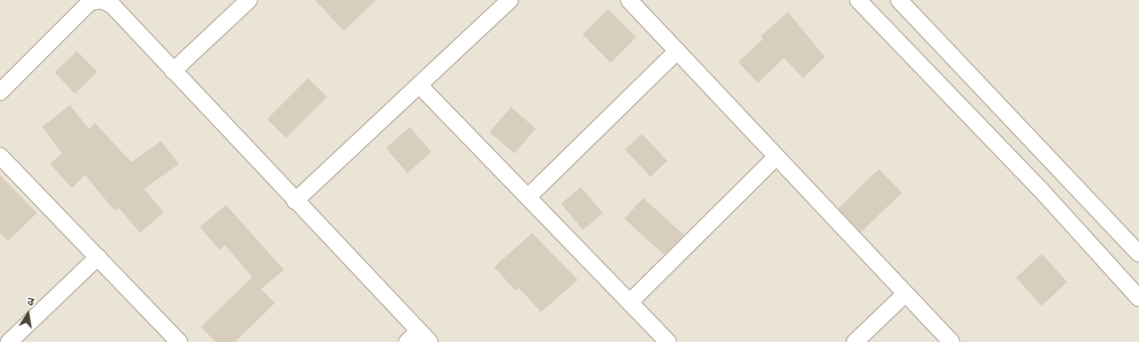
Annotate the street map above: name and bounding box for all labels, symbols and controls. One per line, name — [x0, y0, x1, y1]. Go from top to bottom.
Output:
north arrow — [8, 294, 48, 334]
text: उ — [26, 295, 35, 309]

